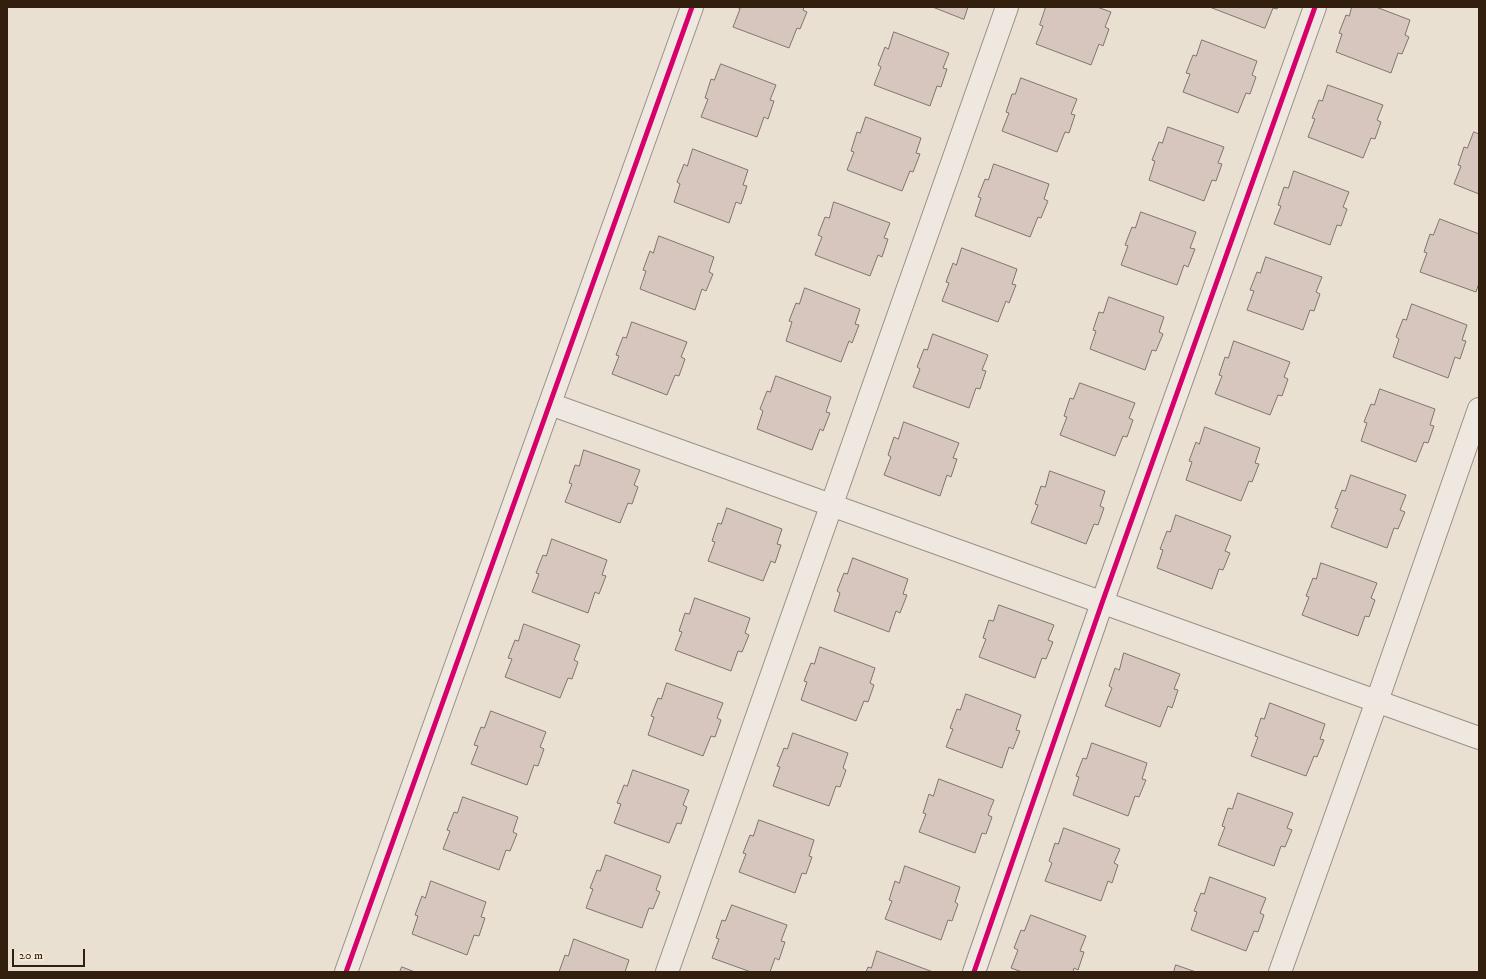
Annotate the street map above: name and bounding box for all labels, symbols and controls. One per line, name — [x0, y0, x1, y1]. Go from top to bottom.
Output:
scale bar — [14, 941, 87, 967]
text: 20 m — [19, 948, 43, 963]

